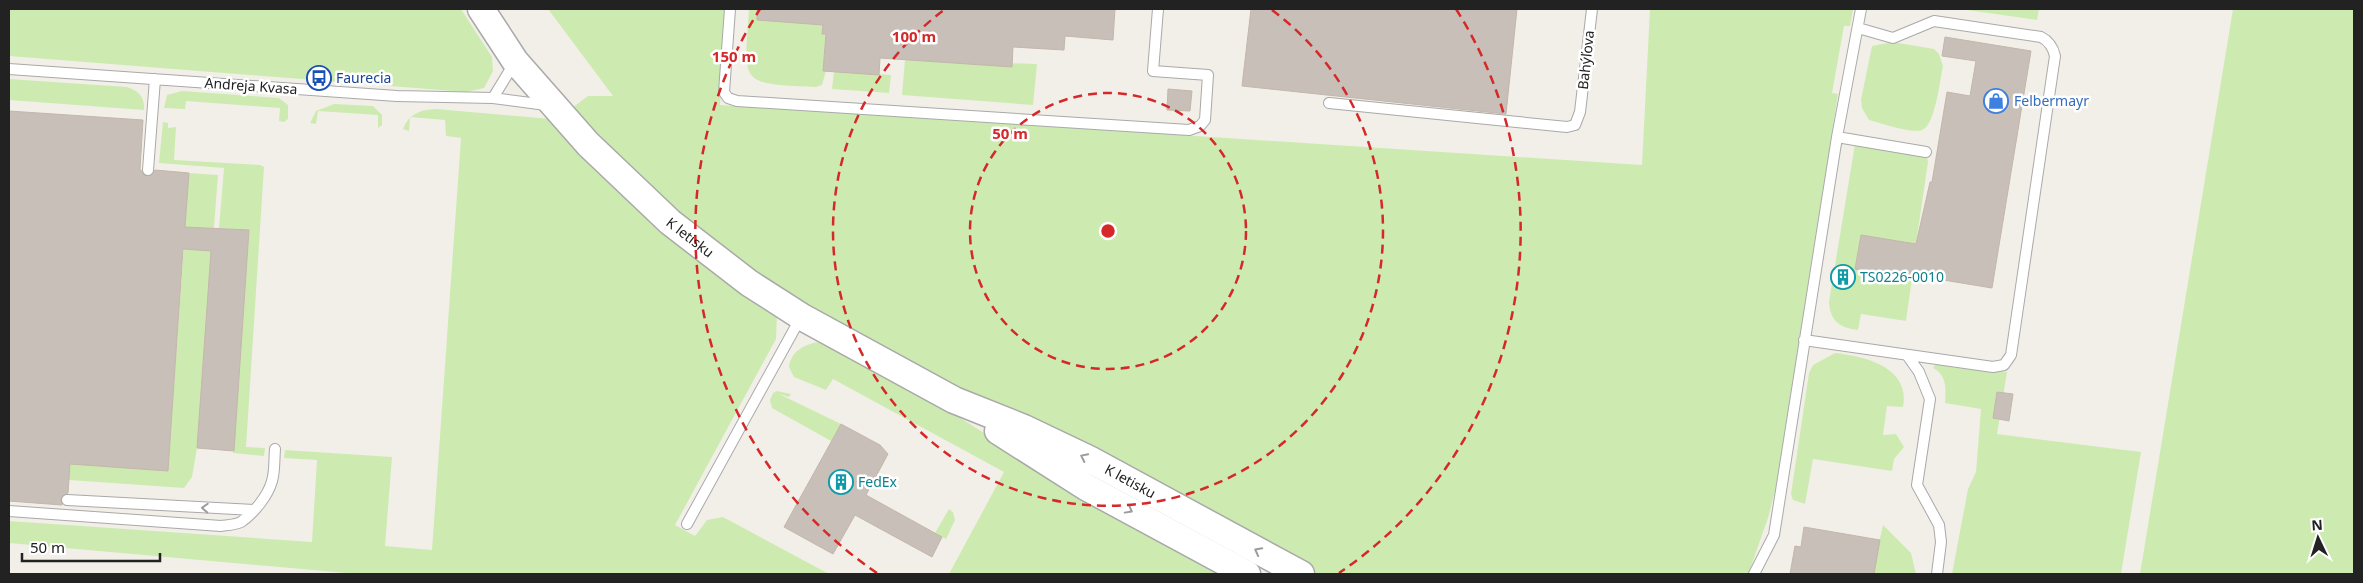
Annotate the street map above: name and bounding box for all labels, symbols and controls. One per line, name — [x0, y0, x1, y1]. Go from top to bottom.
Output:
text: 100 m — [892, 26, 936, 46]
street label: Bahýľova — [1573, 29, 1598, 91]
text: 150 m — [712, 46, 756, 66]
bus stop icon: Faurecia — [306, 65, 332, 91]
place label: Faurecia — [336, 68, 391, 87]
street label: Andreja Kvasa — [204, 73, 298, 98]
shop icon: Felbermayr — [1983, 88, 2009, 114]
place label: Felbermayr — [2014, 91, 2089, 110]
text: 50 m — [992, 123, 1028, 143]
street label: K letisku — [662, 213, 718, 261]
centre of rings — [1099, 222, 1117, 240]
building icon: TS0226-0010 — [1830, 264, 1856, 290]
place label: TS0226-0010 — [1860, 267, 1944, 286]
one-way arrow — [1080, 453, 1089, 463]
street label: K letisku — [1101, 459, 1159, 502]
building icon: FedEx — [828, 469, 854, 495]
place label: FedEx — [858, 472, 898, 491]
one-way arrow — [201, 503, 209, 514]
one-way arrow — [1123, 503, 1132, 513]
north arrow — [2293, 513, 2343, 563]
text: N — [2311, 515, 2323, 534]
scale bar — [22, 530, 160, 562]
text: 50 m — [30, 537, 65, 557]
one-way arrow — [1254, 547, 1263, 557]

